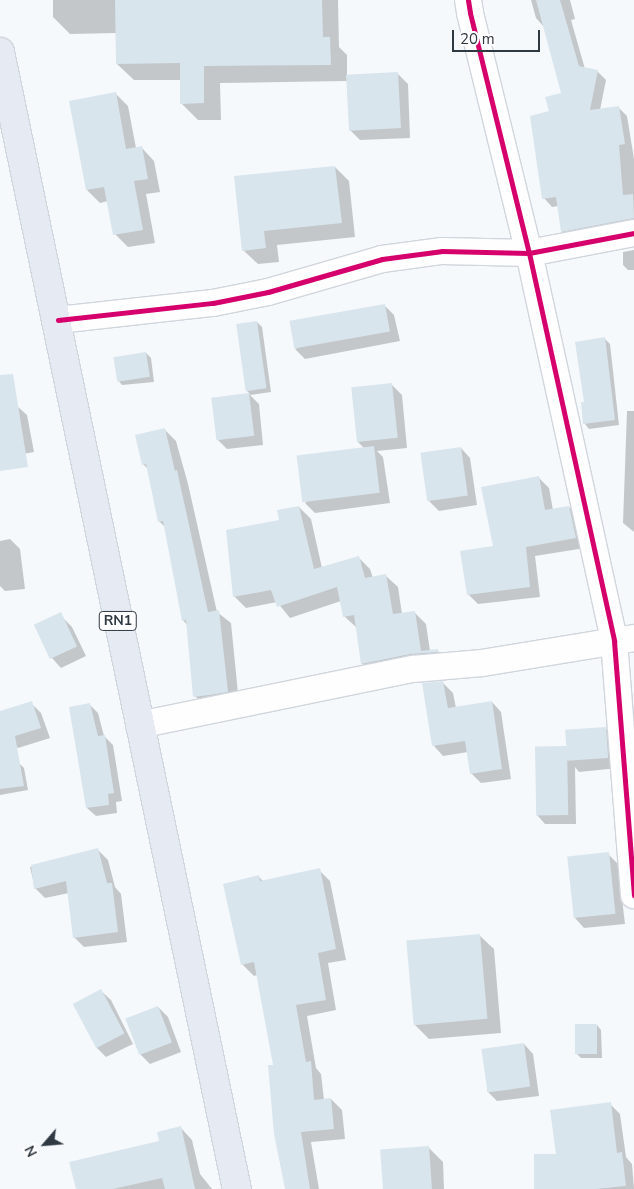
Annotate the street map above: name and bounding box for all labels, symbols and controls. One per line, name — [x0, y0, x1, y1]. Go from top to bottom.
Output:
scale bar — [454, 20, 542, 52]
text: 20 m — [460, 29, 495, 49]
road number: RN1 — [98, 610, 138, 632]
north arrow — [20, 1119, 70, 1169]
text: N — [20, 1142, 42, 1160]

